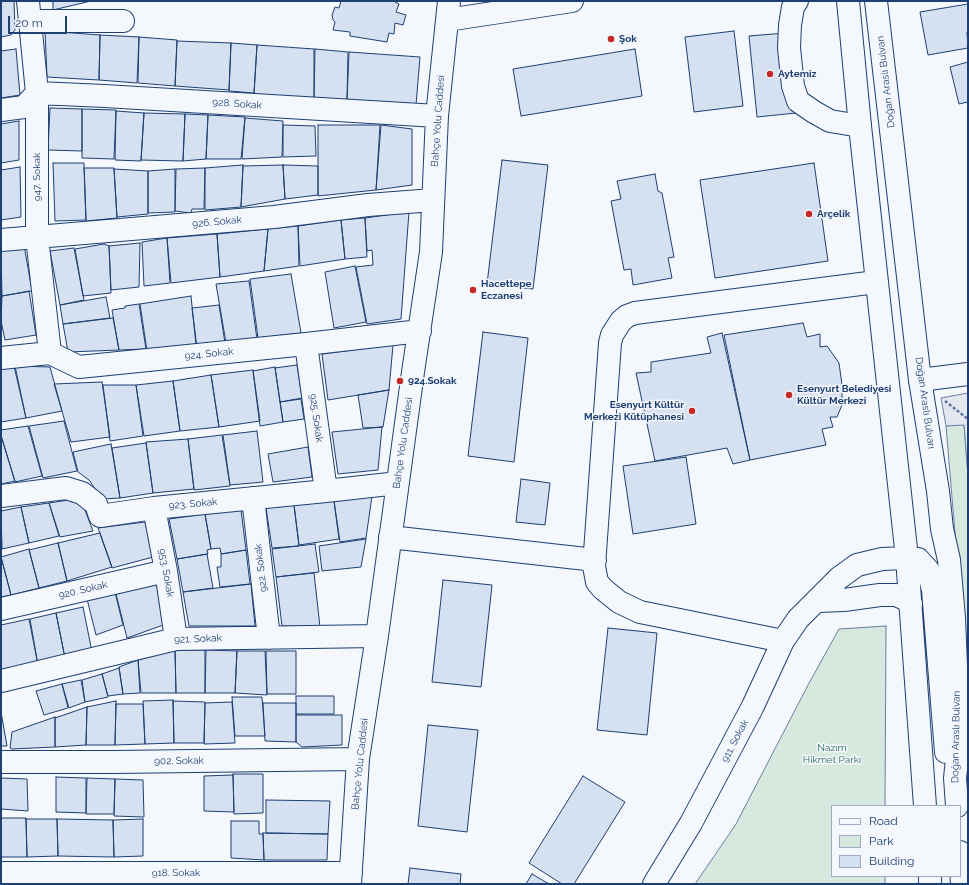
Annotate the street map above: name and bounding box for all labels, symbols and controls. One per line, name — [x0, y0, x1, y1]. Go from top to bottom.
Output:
scale bar — [10, 8, 69, 34]
text: 20 m — [15, 16, 43, 30]
place label: Şok — [619, 33, 637, 45]
marker: Şok — [606, 34, 616, 44]
street label: Doğan Araslı Bulvarı — [874, 35, 898, 129]
place label: Aytemiz — [778, 68, 816, 80]
marker: Aytemiz — [765, 69, 775, 79]
street label: Bahçe Yolu Caddesi — [429, 75, 447, 167]
street label: 928. Sokak — [212, 96, 262, 112]
street label: 947. Sokak — [31, 153, 43, 201]
place label: Arçelik — [817, 208, 850, 220]
marker: Arçelik — [804, 209, 814, 219]
street label: 926. Sokak — [192, 214, 242, 230]
place label: Hacettepe Eczanesi — [481, 278, 532, 302]
marker: Hacettepe Eczanesi — [468, 285, 478, 295]
street label: 924. Sokak — [184, 345, 234, 363]
street label: Doğan Araslı Bulvarı — [913, 356, 937, 450]
place label: 924.Sokak — [408, 375, 457, 387]
marker: 924.Sokak — [395, 376, 405, 386]
place label: Esenyurt Belediyesi Kültür Merkezi — [797, 383, 891, 406]
marker: Esenyurt Belediyesi Kültür Merkezi — [784, 390, 794, 400]
street label: 925. Sokak — [307, 393, 325, 443]
street label: Bahçe Yolu Caddesi — [391, 397, 415, 489]
place label: Esenyurt Kültür Merkezi Kütüphanesi — [584, 399, 684, 422]
marker: Esenyurt Kültür Merkezi Kütüphanesi — [687, 406, 697, 416]
street label: 923. Sokak — [168, 496, 218, 512]
street label: 922. Sokak — [252, 543, 270, 593]
street label: 953. Sokak — [156, 548, 176, 598]
street label: 920. Sokak — [57, 579, 109, 601]
street label: 921. Sokak — [174, 632, 222, 646]
street label: Doğan Araslı Bulvarı — [949, 691, 963, 783]
street label: 911. Sokak — [719, 717, 751, 765]
street label: Bahçe Yolu Caddesi — [349, 718, 371, 810]
park label: Nazım Hikmet Parkı — [803, 742, 861, 766]
street label: 902. Sokak — [154, 755, 204, 767]
legend — [831, 805, 961, 877]
text: Road — [869, 814, 898, 828]
text: Park — [869, 834, 894, 848]
text: Building — [869, 854, 915, 868]
street label: 918. Sokak — [152, 867, 200, 879]

